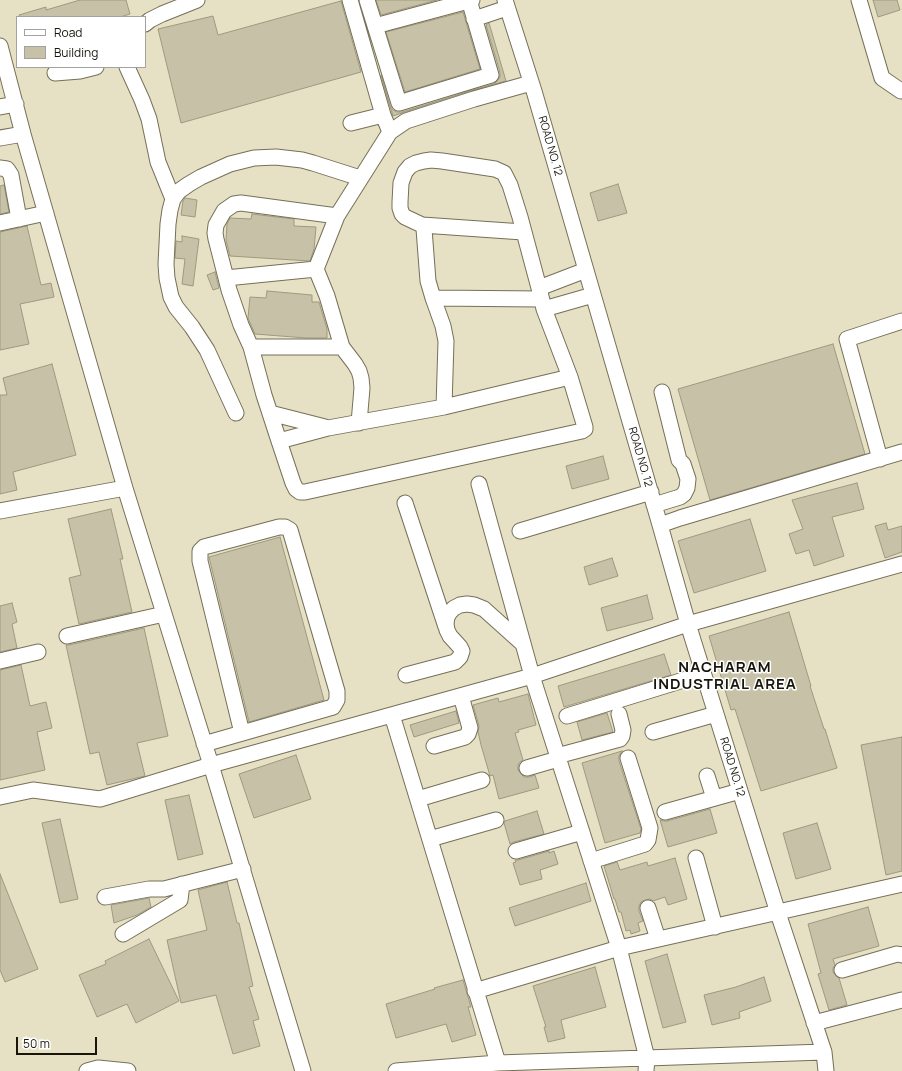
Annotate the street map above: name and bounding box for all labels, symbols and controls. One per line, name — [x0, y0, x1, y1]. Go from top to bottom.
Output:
legend — [16, 16, 146, 68]
text: Road — [54, 24, 82, 41]
text: Building — [54, 44, 98, 61]
street label: ROAD NO. 12 — [535, 115, 565, 177]
street label: ROAD NO. 12 — [625, 426, 655, 488]
district label: NACHARAM INDUSTRIAL AREA — [653, 659, 797, 694]
street label: ROAD NO. 12 — [717, 736, 747, 798]
scale bar — [18, 1029, 99, 1055]
text: 50 m — [23, 1035, 50, 1052]

